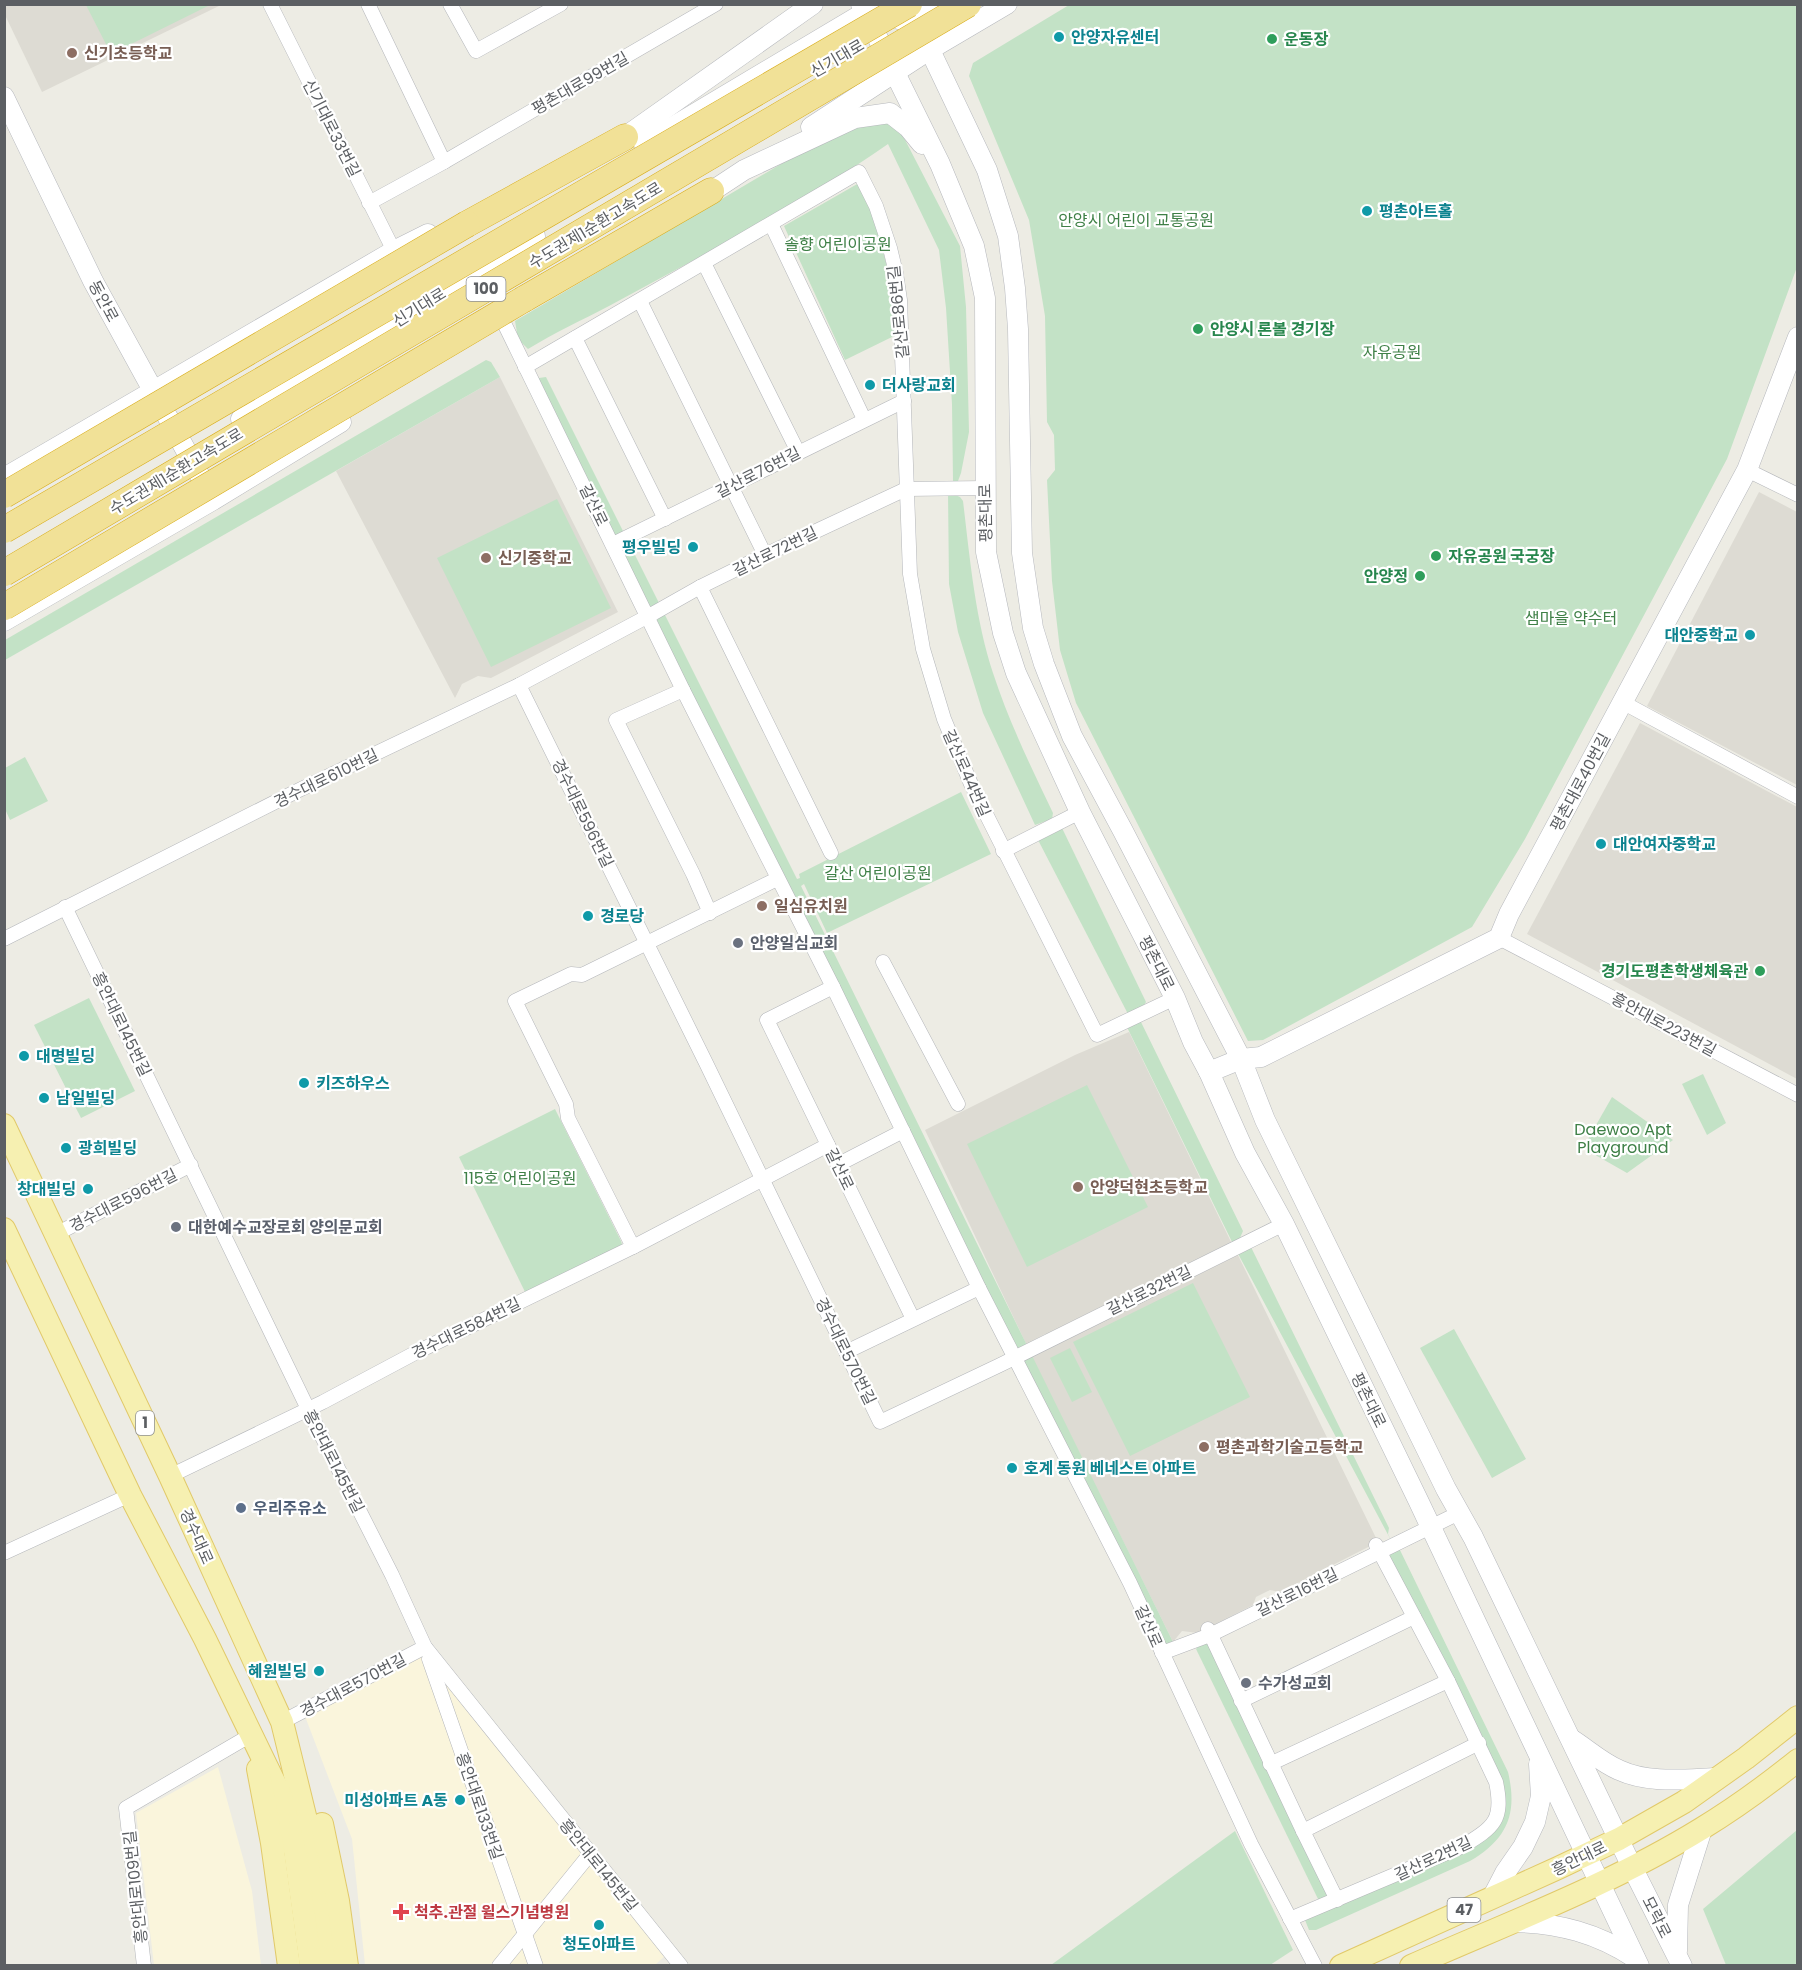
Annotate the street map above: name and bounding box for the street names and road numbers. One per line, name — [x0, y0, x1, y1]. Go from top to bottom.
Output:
street label: 신기대로 — [806, 34, 869, 83]
street label: 평촌대로99번길 — [528, 46, 633, 121]
street label: 신기대로33번길 — [297, 75, 366, 181]
street label: 수도권제1순환고속도로 — [524, 176, 667, 275]
street label: 갈산로86번길 — [882, 264, 915, 360]
street label: 동안로 — [83, 276, 124, 326]
road number: 100 — [466, 277, 506, 301]
street label: 신기대로 — [388, 282, 451, 333]
street label: 수도권제1순환고속도로 — [105, 422, 248, 521]
street label: 갈산로76번길 — [712, 441, 805, 504]
street label: 갈산로 — [574, 480, 614, 530]
street label: 평촌대로 — [973, 483, 998, 543]
street label: 갈산로72번길 — [729, 521, 821, 582]
street label: 갈산로44번길 — [937, 726, 996, 821]
street label: 평촌대로40번길 — [1545, 729, 1616, 836]
street label: 경수대로610번길 — [270, 743, 382, 814]
street label: 경수대로596번길 — [546, 755, 619, 872]
street label: 평촌대로 — [1133, 932, 1180, 995]
street label: 흥안대로145번길 — [86, 968, 157, 1080]
street label: 흥안대로223번길 — [1607, 987, 1720, 1062]
street label: 갈산로 — [820, 1144, 860, 1194]
street label: 경수대로596번길 — [65, 1163, 181, 1238]
street label: 갈산로32번길 — [1103, 1260, 1196, 1321]
street label: 경수대로584번길 — [408, 1292, 525, 1365]
street label: 경수대로570번길 — [810, 1294, 882, 1409]
street label: 평촌대로 — [1345, 1369, 1392, 1432]
street label: 흥안대로145번길 — [298, 1405, 370, 1517]
road number: 1 — [136, 1411, 154, 1435]
street label: 경수대로 — [174, 1505, 219, 1568]
street label: 갈산로16번길 — [1252, 1563, 1342, 1622]
street label: 갈산로 — [1129, 1601, 1168, 1651]
street label: 경수대로570번길 — [296, 1648, 410, 1723]
street label: 흥안대로133번길 — [450, 1749, 509, 1863]
street label: 흥안대로145번길 — [554, 1814, 643, 1917]
street label: 흥안대로109번길 — [118, 1829, 153, 1945]
street label: 갈산로2번길 — [1391, 1831, 1476, 1886]
street label: 흥안대로 — [1548, 1835, 1611, 1882]
street label: 모락로 — [1636, 1892, 1677, 1942]
road number: 47 — [1448, 1898, 1480, 1922]

